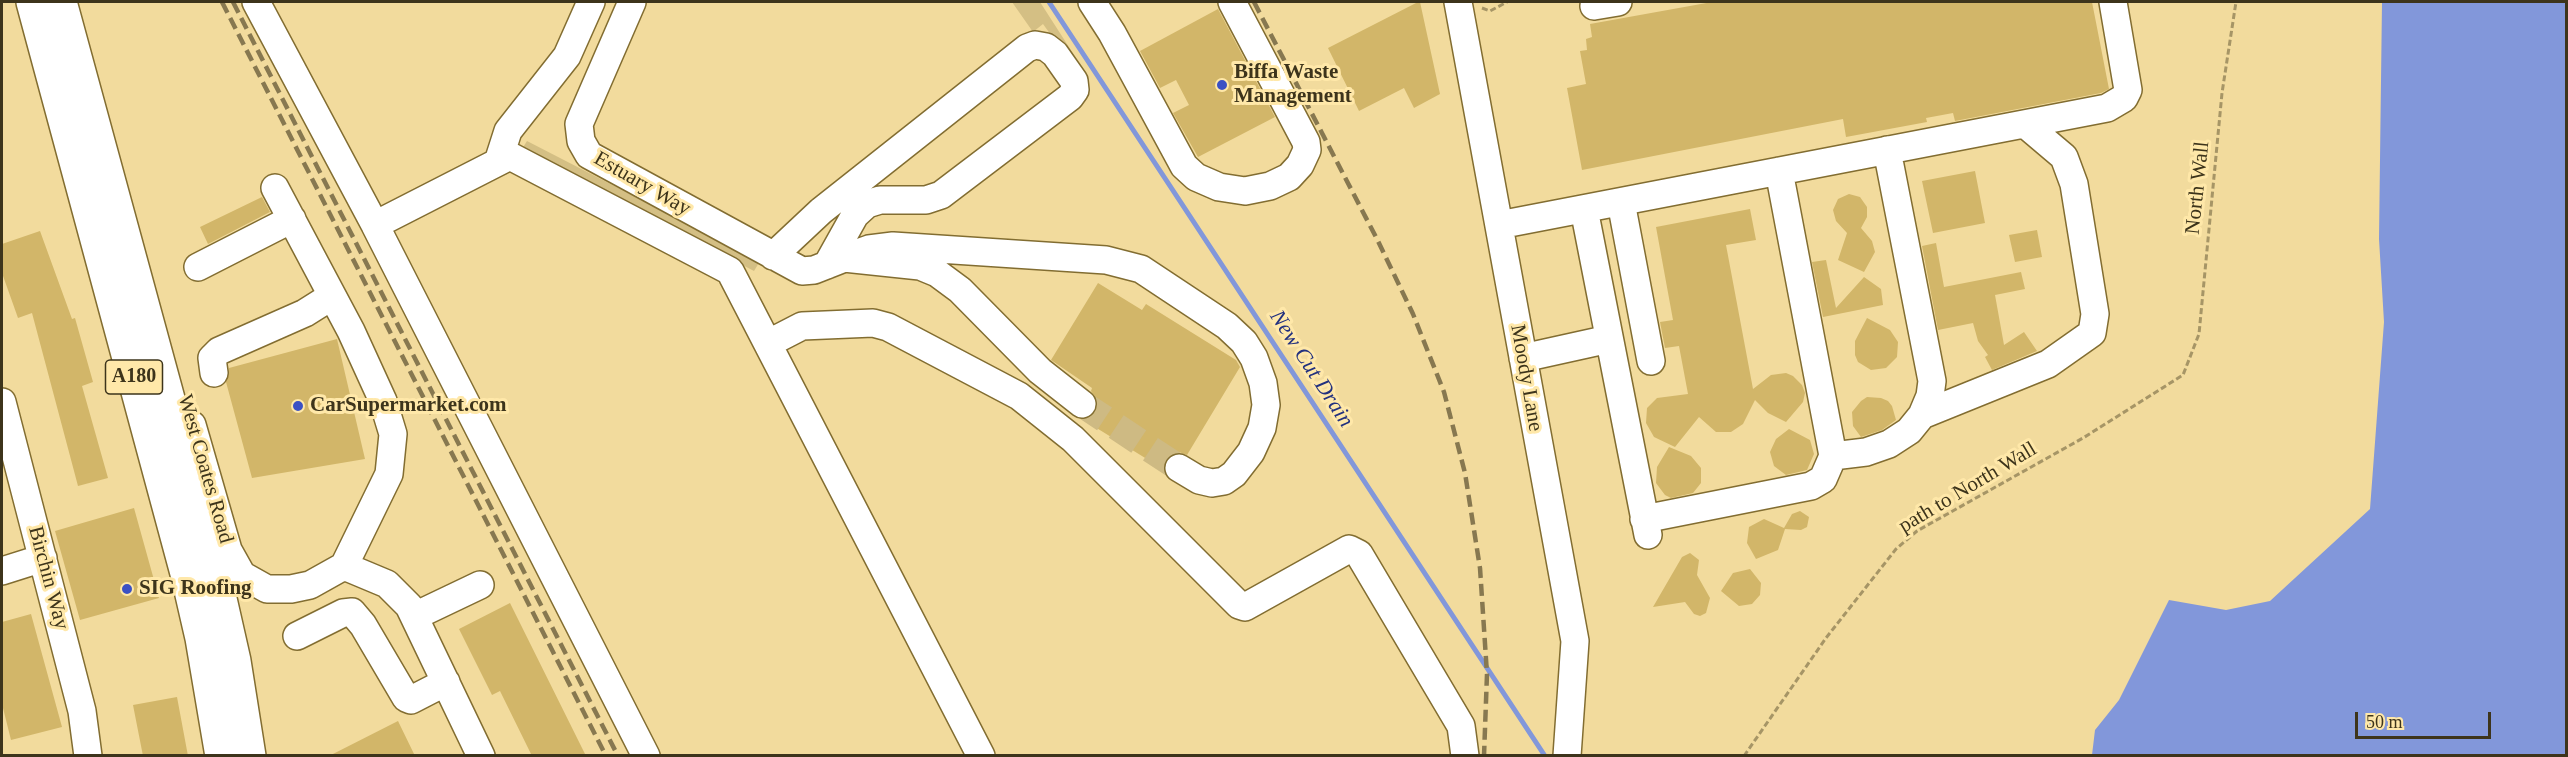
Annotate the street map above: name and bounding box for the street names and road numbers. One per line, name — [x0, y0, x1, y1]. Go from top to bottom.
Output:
street label: North Wall — [2181, 140, 2215, 236]
street label: Estuary Way — [589, 146, 695, 222]
street label: Moody Lane — [1504, 323, 1548, 433]
road number: A180 — [106, 360, 162, 394]
street label: West Coates Road — [172, 392, 238, 546]
street label: path to North Wall — [1894, 437, 2042, 539]
street label: Birchin Way — [22, 523, 74, 633]

